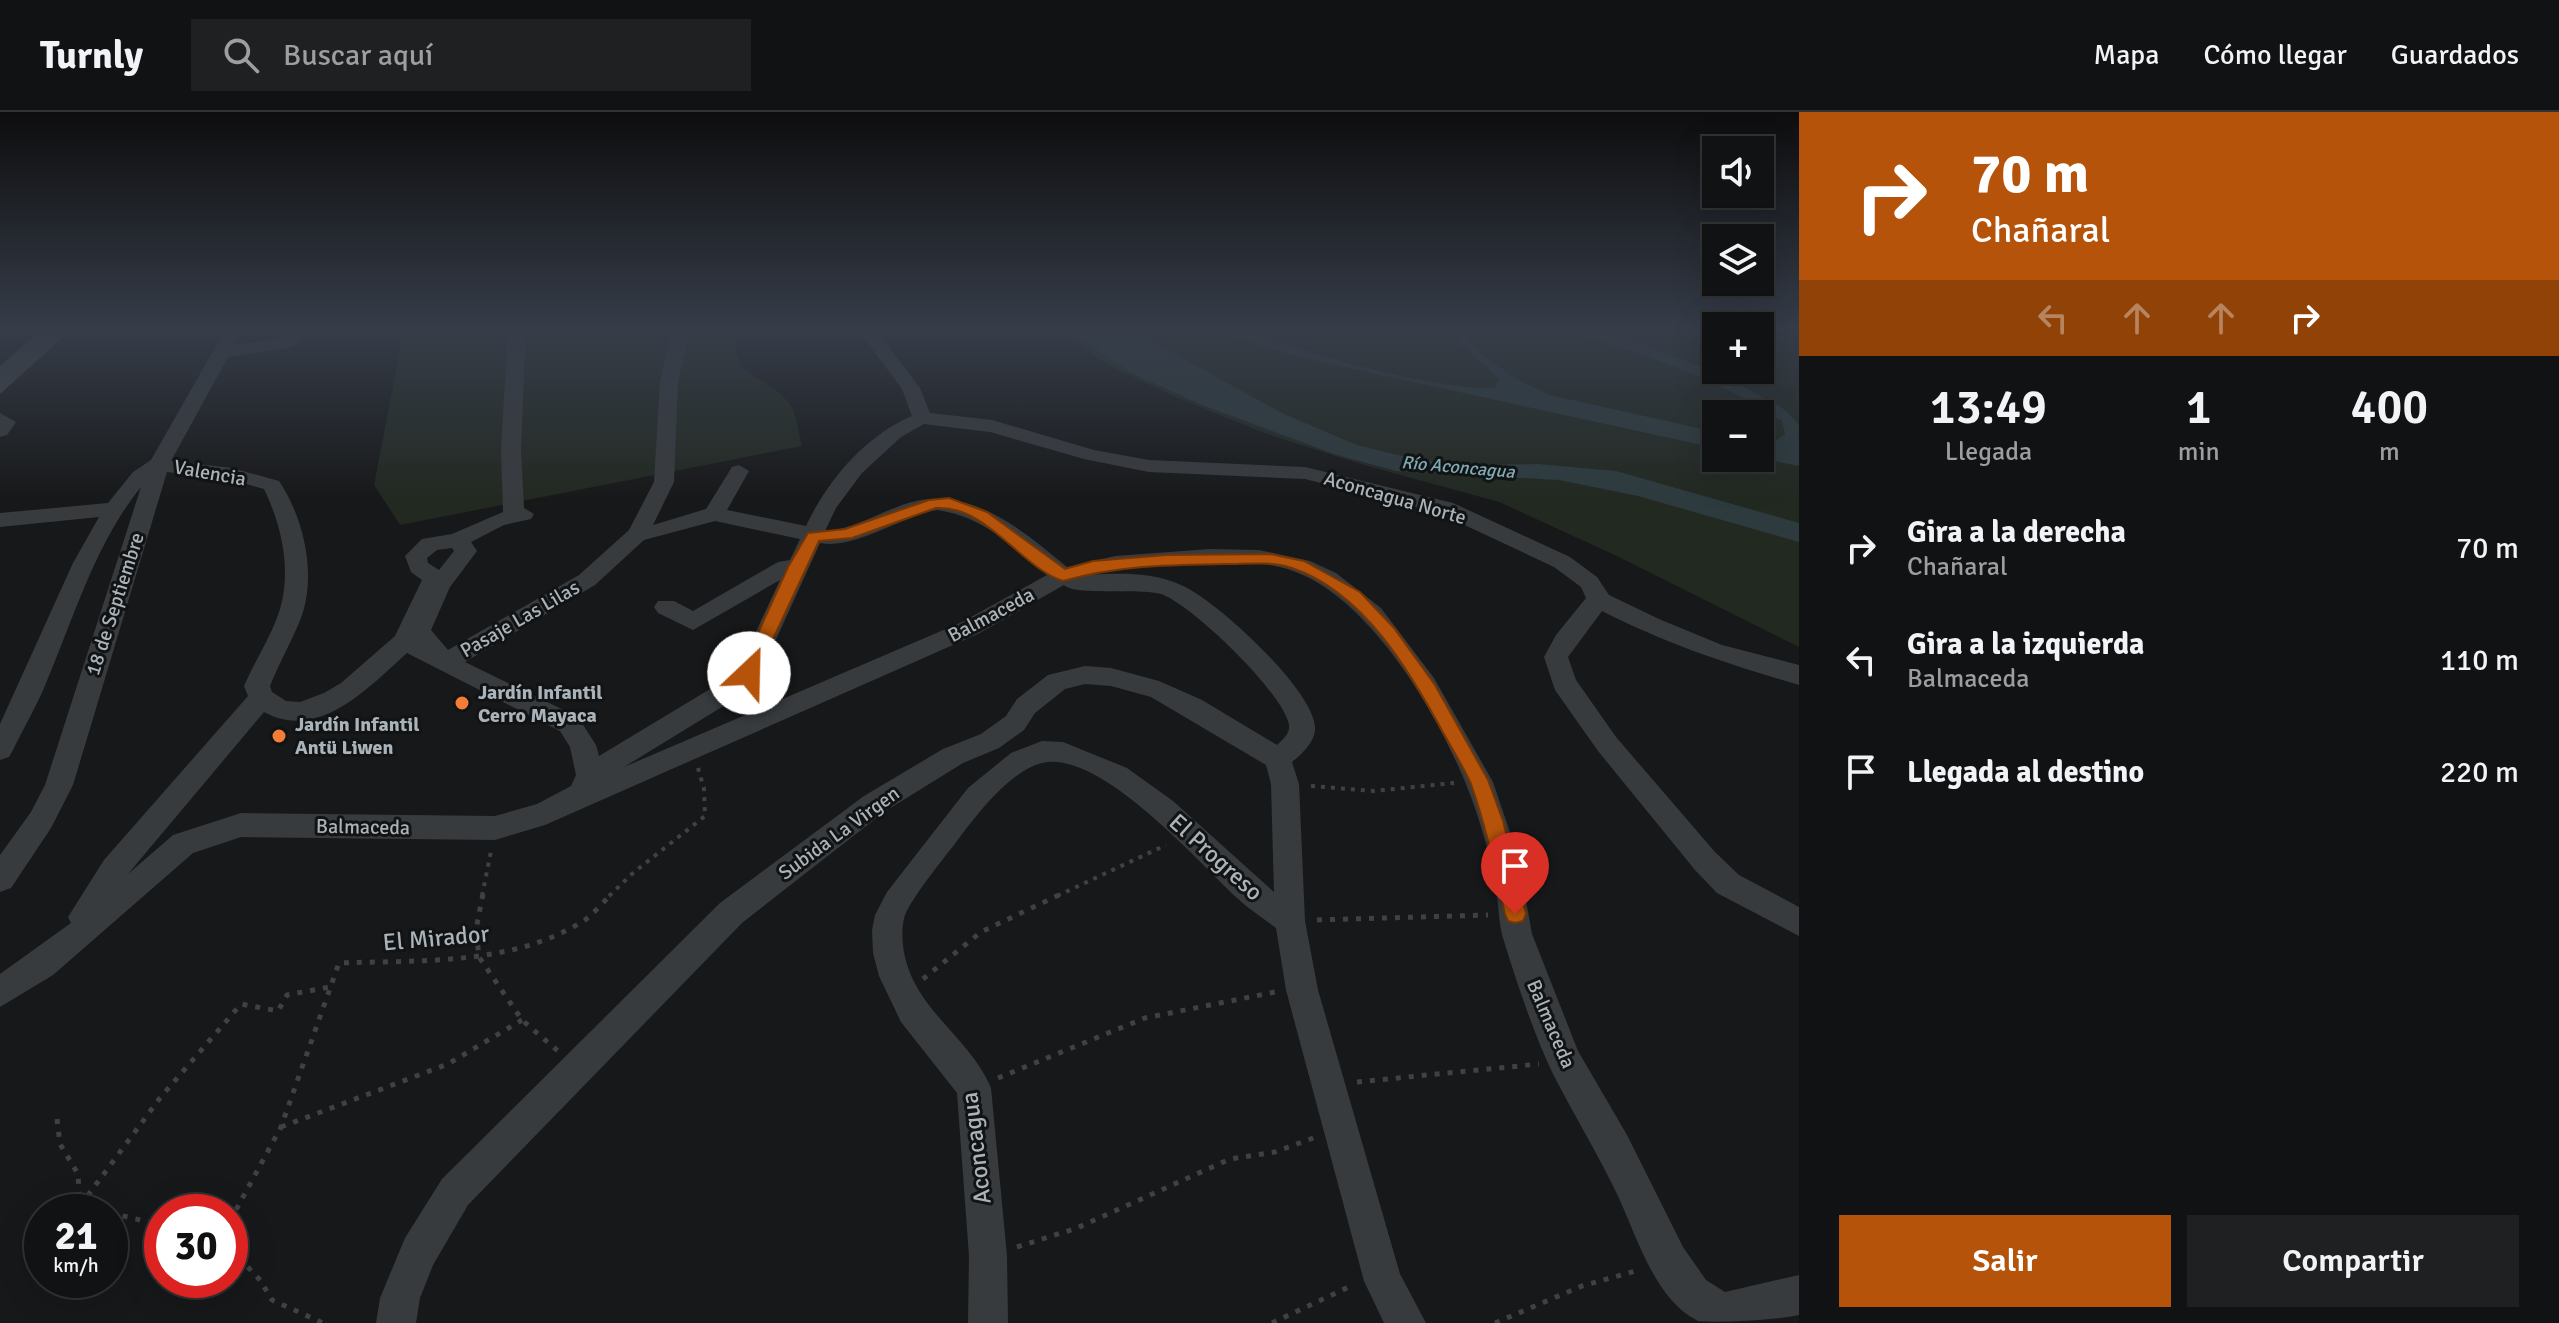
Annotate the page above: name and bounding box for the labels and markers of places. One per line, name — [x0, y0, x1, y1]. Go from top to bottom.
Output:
place label: Jardín Infantil Cerro Mayaca — [478, 680, 602, 728]
marker: Jardín Infantil Cerro Mayaca — [453, 694, 471, 712]
place label: Jardín Infantil Antü Liwen — [295, 712, 419, 760]
marker: Jardín Infantil Antü Liwen — [270, 727, 288, 745]
pin — [1481, 832, 1549, 914]

